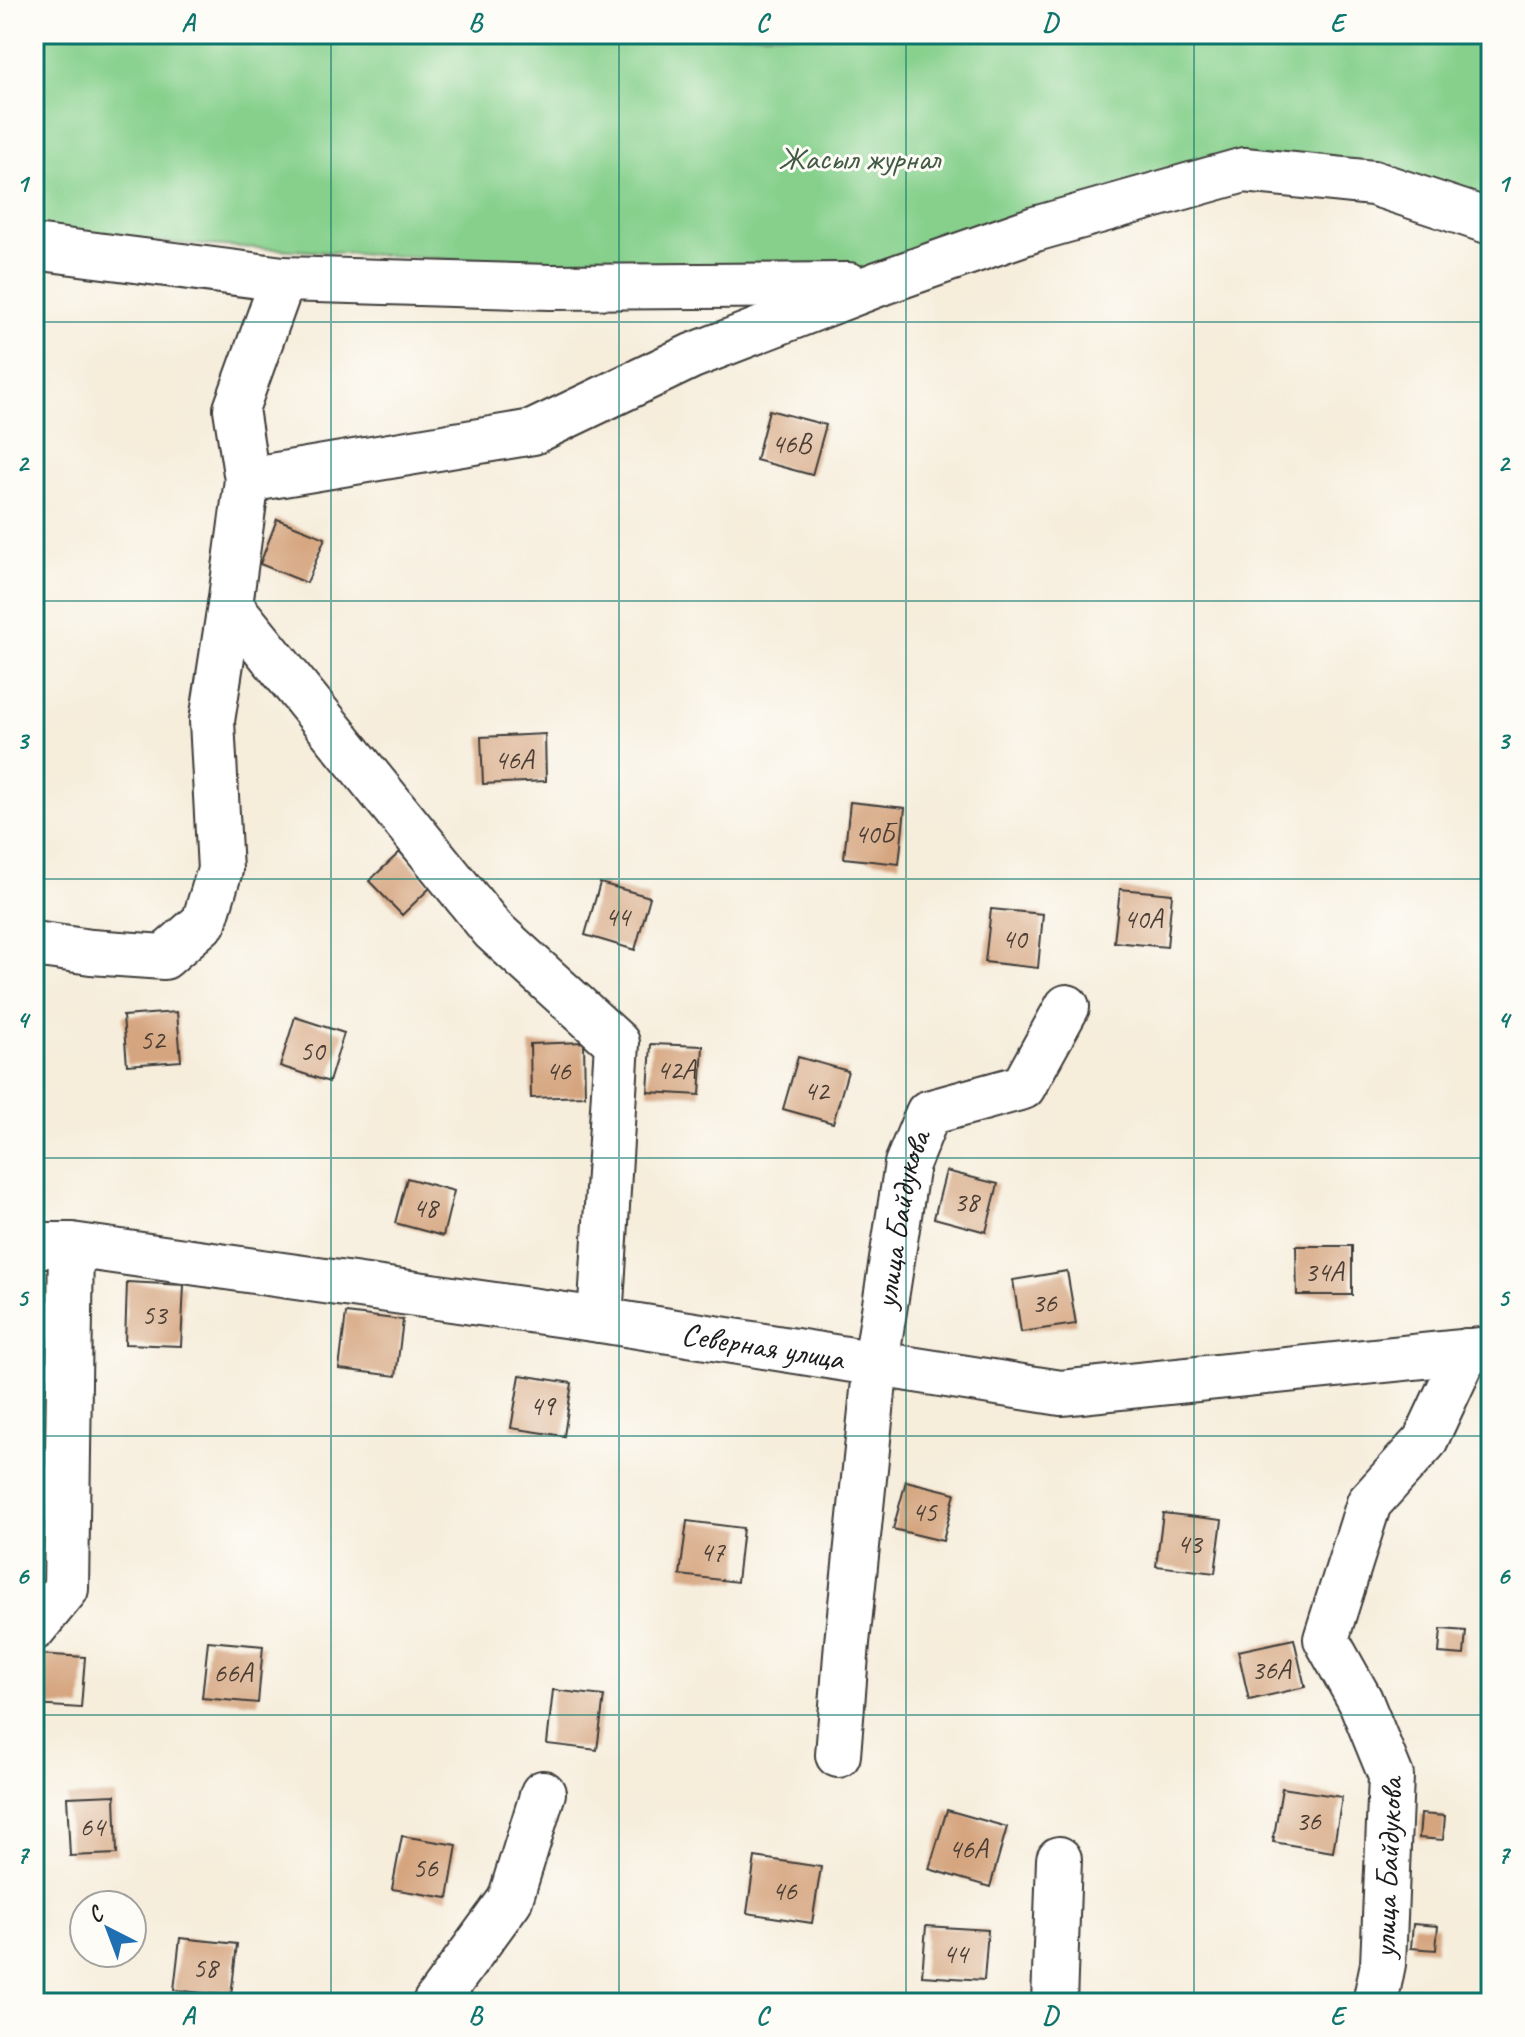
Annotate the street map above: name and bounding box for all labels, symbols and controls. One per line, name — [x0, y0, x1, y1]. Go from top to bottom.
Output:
text: A — [181, 6, 196, 39]
text: B — [468, 6, 484, 39]
text: C — [756, 6, 772, 39]
text: D — [1042, 6, 1060, 39]
text: E — [1330, 6, 1348, 39]
park label: Жасыл журнал — [778, 138, 942, 179]
text: 1 — [16, 167, 31, 200]
text: 1 — [1497, 167, 1512, 200]
house number: 46В — [771, 426, 813, 461]
text: 2 — [16, 446, 30, 479]
text: 2 — [1497, 446, 1511, 479]
text: 3 — [16, 724, 30, 757]
text: 3 — [1497, 724, 1511, 757]
house number: 46А — [494, 742, 536, 777]
house number: 40Б — [854, 816, 898, 851]
house number: 44 — [604, 899, 632, 934]
house number: 40А — [1123, 901, 1165, 936]
house number: 40 — [1001, 921, 1029, 956]
text: 4 — [16, 1003, 31, 1036]
text: 4 — [1497, 1003, 1512, 1036]
house number: 52 — [139, 1022, 167, 1057]
house number: 50 — [299, 1033, 327, 1068]
house number: 42А — [656, 1052, 698, 1087]
house number: 46 — [545, 1053, 572, 1088]
house number: 42 — [803, 1073, 831, 1108]
street label: улица Байдукова — [864, 1121, 941, 1313]
house number: 38 — [953, 1184, 981, 1219]
house number: 48 — [412, 1190, 440, 1225]
house number: 34А — [1304, 1254, 1346, 1289]
text: 5 — [16, 1281, 30, 1314]
text: 5 — [1497, 1281, 1511, 1314]
house number: 36 — [1031, 1285, 1058, 1320]
house number: 53 — [141, 1297, 169, 1332]
street label: Северная улица — [679, 1313, 849, 1380]
house number: 49 — [529, 1388, 557, 1423]
house number: 45 — [911, 1494, 938, 1529]
house number: 43 — [1176, 1526, 1204, 1561]
house number: 47 — [699, 1534, 726, 1569]
text: 6 — [16, 1559, 30, 1592]
text: 6 — [1497, 1559, 1511, 1592]
house number: 36А — [1251, 1652, 1293, 1687]
house number: 66А — [213, 1655, 255, 1690]
street label: улица Байдукова — [1363, 1774, 1412, 1961]
house number: 36 — [1295, 1803, 1322, 1838]
house number: 64 — [79, 1809, 107, 1844]
house number: 46А — [948, 1831, 990, 1866]
text: 7 — [16, 1838, 30, 1871]
text: 7 — [1497, 1838, 1511, 1871]
house number: 56 — [412, 1850, 439, 1885]
house number: 46 — [771, 1873, 798, 1908]
north arrow — [68, 1889, 148, 1969]
text: С — [82, 1899, 111, 1929]
house number: 44 — [942, 1936, 970, 1971]
house number: 58 — [192, 1950, 220, 1985]
text: A — [181, 1999, 196, 2032]
text: B — [468, 1999, 484, 2032]
text: C — [756, 1999, 772, 2032]
text: D — [1042, 1999, 1060, 2032]
text: E — [1330, 1999, 1348, 2032]

